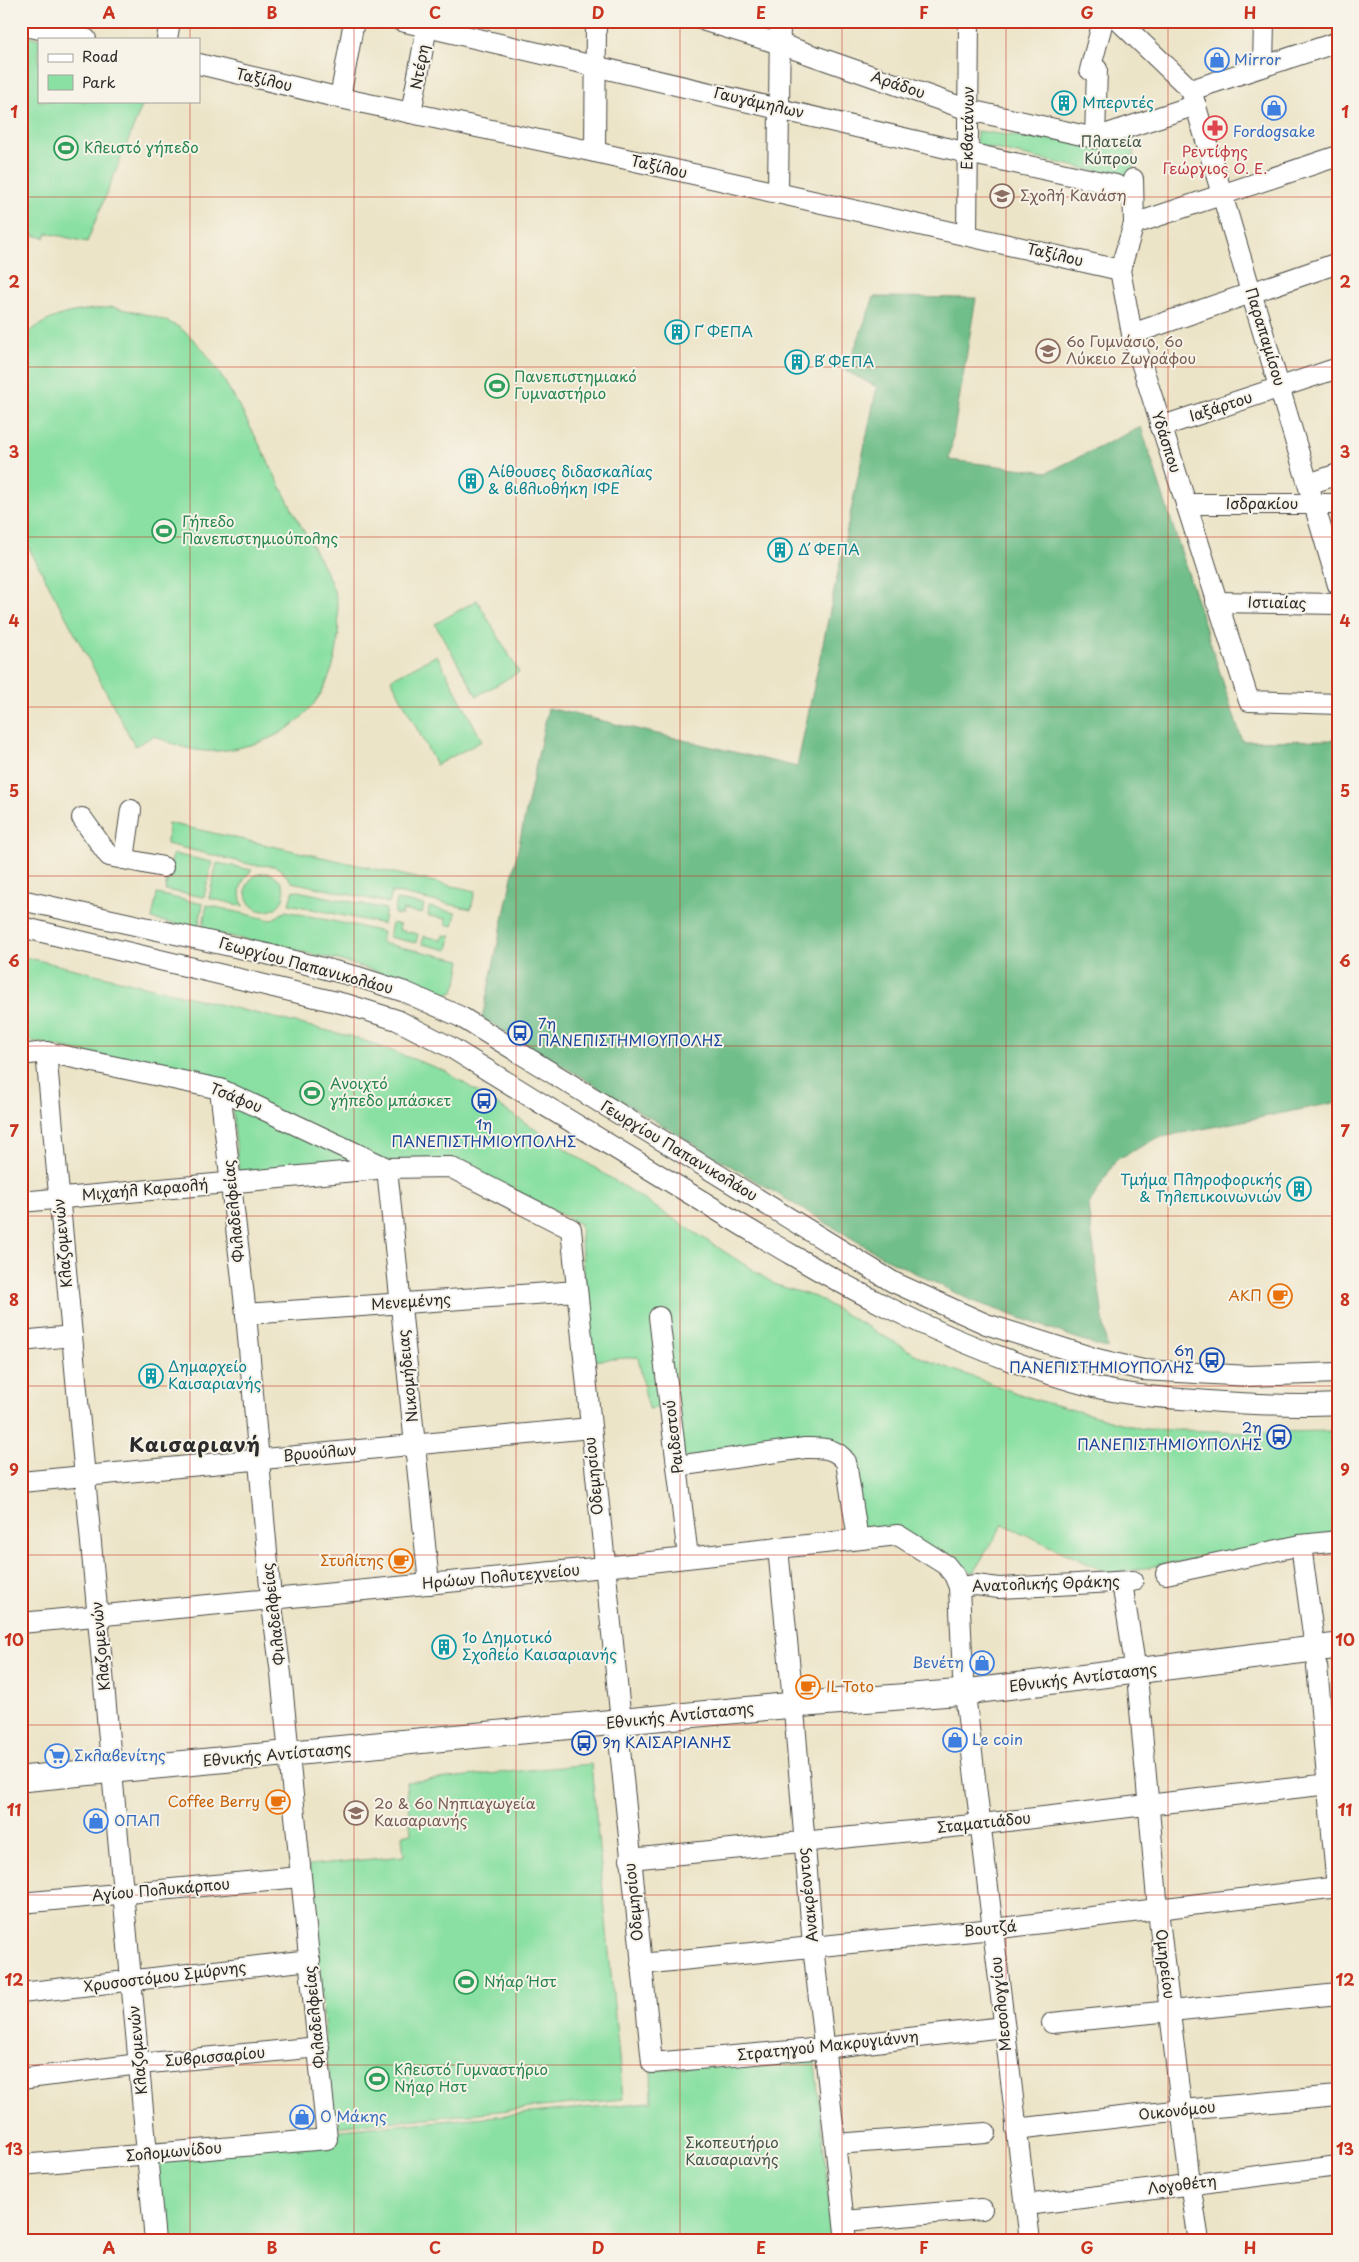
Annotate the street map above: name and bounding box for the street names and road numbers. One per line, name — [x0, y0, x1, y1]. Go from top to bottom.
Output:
street label: Ντέρη — [403, 42, 434, 91]
street label: Ταξίλου — [234, 61, 295, 96]
street label: Αράδου — [868, 64, 929, 104]
street label: Γαυγάμηλων — [712, 80, 807, 123]
street label: Εκβατάνων — [954, 86, 979, 170]
street label: Ταξίλου — [629, 148, 690, 183]
street label: Ταξίλου — [1025, 236, 1086, 271]
street label: Παραπαμίσου — [1241, 285, 1292, 389]
street label: Ιαξάρτου — [1186, 385, 1255, 427]
street label: Υδάσπου — [1147, 408, 1188, 475]
street label: Ισδρακίου — [1226, 491, 1298, 514]
street label: Ιστιαίας — [1247, 589, 1307, 614]
street label: Γεωργίου Παπανικολάου — [217, 930, 396, 999]
street label: Τσάφου — [207, 1076, 266, 1118]
street label: Γεωργίου Παπανικολάου — [597, 1094, 763, 1206]
street label: Φιλαδελφείας — [216, 1158, 249, 1264]
street label: Μιχαήλ Καραολή — [81, 1172, 209, 1205]
street label: Κλαζομενών — [46, 1197, 77, 1289]
street label: Μενεμένης — [370, 1286, 452, 1315]
street label: Νικομήδειας — [390, 1328, 423, 1424]
street label: Ραιδεστού — [657, 1399, 688, 1475]
street label: Οδεμησίου — [577, 1436, 608, 1516]
street label: Βρυούλων — [282, 1437, 358, 1466]
street label: Ηρώων Πολυτεχνείου — [421, 1557, 581, 1594]
street label: Φιλαδελφείας — [255, 1561, 290, 1667]
street label: Ανατολικής Θράκης — [972, 1568, 1121, 1597]
street label: Κλαζομενών — [84, 1600, 115, 1692]
street label: Εθνικής Αντίστασης — [1008, 1656, 1158, 1697]
street label: Εθνικής Αντίστασης — [605, 1695, 755, 1734]
street label: Εθνικής Αντίστασης — [202, 1736, 352, 1771]
street label: Σταματιάδου — [936, 1805, 1032, 1838]
street label: Ανακρέοντος — [790, 1846, 823, 1944]
street label: Οδεμησίου — [617, 1862, 648, 1942]
street label: Αγίου Πολυκάρπου — [91, 1871, 231, 1906]
street label: Βουτζά — [962, 1913, 1018, 1942]
street label: Ομηρείου — [1151, 1928, 1182, 2000]
street label: Χρυσοστόμου Σμύρνης — [82, 1954, 247, 1997]
street label: Μεσολογγίου — [983, 1956, 1016, 2053]
street label: Φιλαδελφείας — [297, 1964, 330, 2070]
street label: Κλαζομενών — [121, 2004, 152, 2096]
street label: Στρατηγού Μακρυγιάννη — [736, 2024, 920, 2065]
street label: Συβρισσαρίου — [164, 2040, 266, 2071]
street label: Οικονόμου — [1137, 2094, 1217, 2125]
street label: Σολομωνίδου — [125, 2135, 223, 2166]
street label: Λογοθέτη — [1146, 2168, 1218, 2199]

